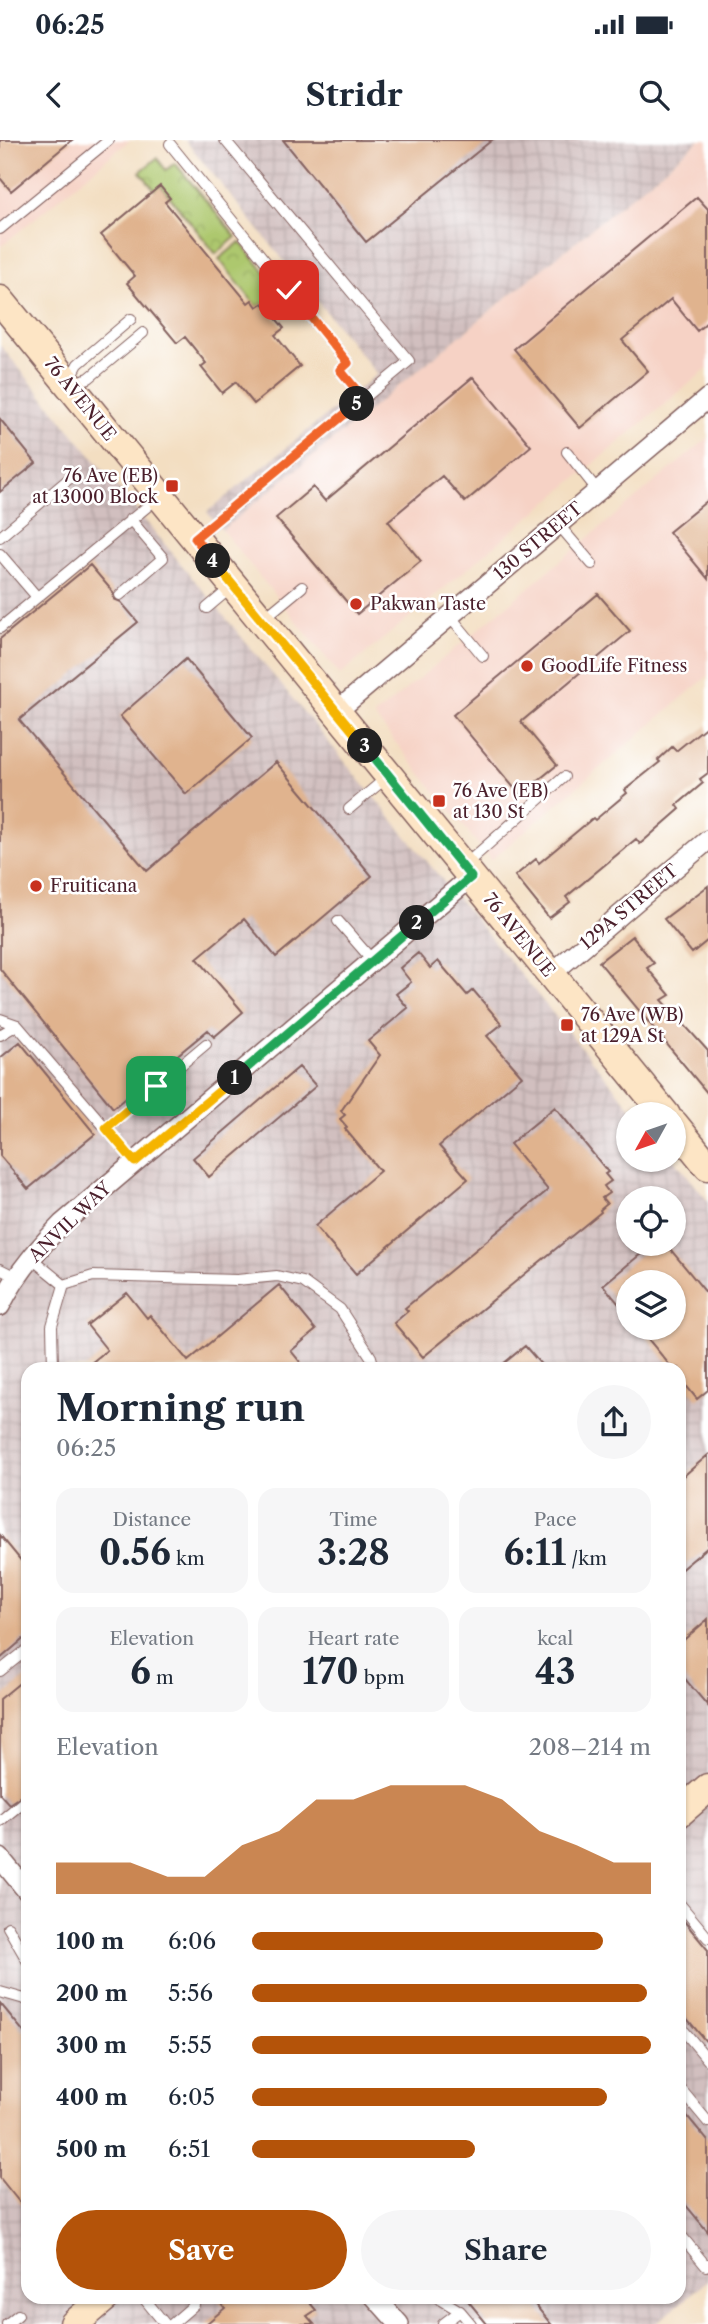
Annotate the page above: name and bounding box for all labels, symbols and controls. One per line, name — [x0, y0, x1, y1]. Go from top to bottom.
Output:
text: 06:25 — [35, 9, 105, 41]
text: Stridr — [305, 75, 403, 114]
icon: back — [35, 76, 73, 114]
icon: search — [635, 76, 673, 114]
pin — [259, 260, 319, 320]
icon: check — [270, 271, 308, 309]
street label: 76 AVENUE — [39, 353, 121, 445]
pin: 5 — [340, 386, 374, 422]
text: 5 — [351, 392, 362, 415]
place label: 76 Ave (EB) at 13000 Block — [32, 465, 160, 508]
marker: 76 Ave (EB) at 13000 Block — [164, 478, 180, 494]
street label: 130 STREET — [489, 497, 587, 585]
pin: 4 — [196, 544, 230, 578]
text: 4 — [207, 549, 218, 572]
place label: Pakwan Taste — [370, 593, 486, 615]
marker: Pakwan Taste — [348, 596, 364, 612]
place label: GoodLife Fitness — [541, 655, 687, 677]
marker: GoodLife Fitness — [519, 658, 535, 674]
pin: 3 — [348, 728, 382, 764]
text: 3 — [359, 734, 370, 757]
place label: 76 Ave (EB) at 130 St — [453, 780, 548, 823]
marker: 76 Ave (EB) at 130 St — [431, 793, 447, 809]
street label: 129A STREET — [576, 859, 683, 954]
place label: Fruiticana — [50, 875, 138, 897]
marker: Fruiticana — [28, 878, 44, 894]
street label: 76 AVENUE — [478, 889, 560, 981]
pin: 2 — [400, 906, 434, 940]
text: 2 — [411, 911, 422, 934]
place label: 76 Ave (WB) at 129A St — [581, 1004, 683, 1047]
marker: 76 Ave (WB) at 129A St — [559, 1017, 575, 1033]
pin — [126, 1056, 186, 1116]
pin: 1 — [218, 1060, 252, 1096]
text: 1 — [230, 1066, 239, 1089]
icon: arrive — [137, 1067, 175, 1105]
north arrow — [616, 1102, 686, 1172]
map controls — [616, 1102, 686, 1340]
street label: ANVIL WAY — [23, 1176, 117, 1268]
button: locate — [616, 1186, 686, 1256]
button: layers — [616, 1270, 686, 1340]
text: Morning run — [56, 1384, 305, 1431]
button: share — [577, 1385, 651, 1459]
text: 06:25 — [56, 1434, 116, 1462]
text: Distance — [113, 1508, 191, 1531]
text: Time — [329, 1508, 378, 1531]
text: Pace — [534, 1508, 577, 1531]
text: 0.56 — [99, 1531, 171, 1574]
text: 3:28 — [317, 1531, 390, 1574]
text: 6:11 — [503, 1531, 566, 1574]
text: km — [171, 1547, 205, 1570]
text: /km — [566, 1547, 607, 1570]
text: Elevation — [109, 1627, 194, 1650]
text: Heart rate — [308, 1627, 399, 1650]
text: kcal — [537, 1627, 573, 1650]
text: 6 — [130, 1650, 151, 1693]
text: 170 — [302, 1650, 359, 1693]
text: 43 — [535, 1650, 575, 1693]
text: m — [151, 1666, 174, 1689]
text: bpm — [359, 1666, 405, 1689]
text: Elevation — [56, 1733, 159, 1761]
text: 208–214 m — [529, 1733, 651, 1761]
text: 100 m — [56, 1927, 124, 1955]
text: 6:06 — [168, 1927, 216, 1955]
text: 200 m — [56, 1979, 128, 2007]
text: 5:56 — [168, 1979, 213, 2007]
text: 300 m — [56, 2031, 127, 2059]
text: 5:55 — [168, 2031, 212, 2059]
text: 400 m — [56, 2083, 128, 2111]
text: 6:05 — [168, 2083, 215, 2111]
text: 500 m — [56, 2135, 127, 2163]
text: 6:51 — [168, 2135, 210, 2163]
button: Save — [56, 2210, 347, 2290]
button: Share — [361, 2210, 651, 2290]

